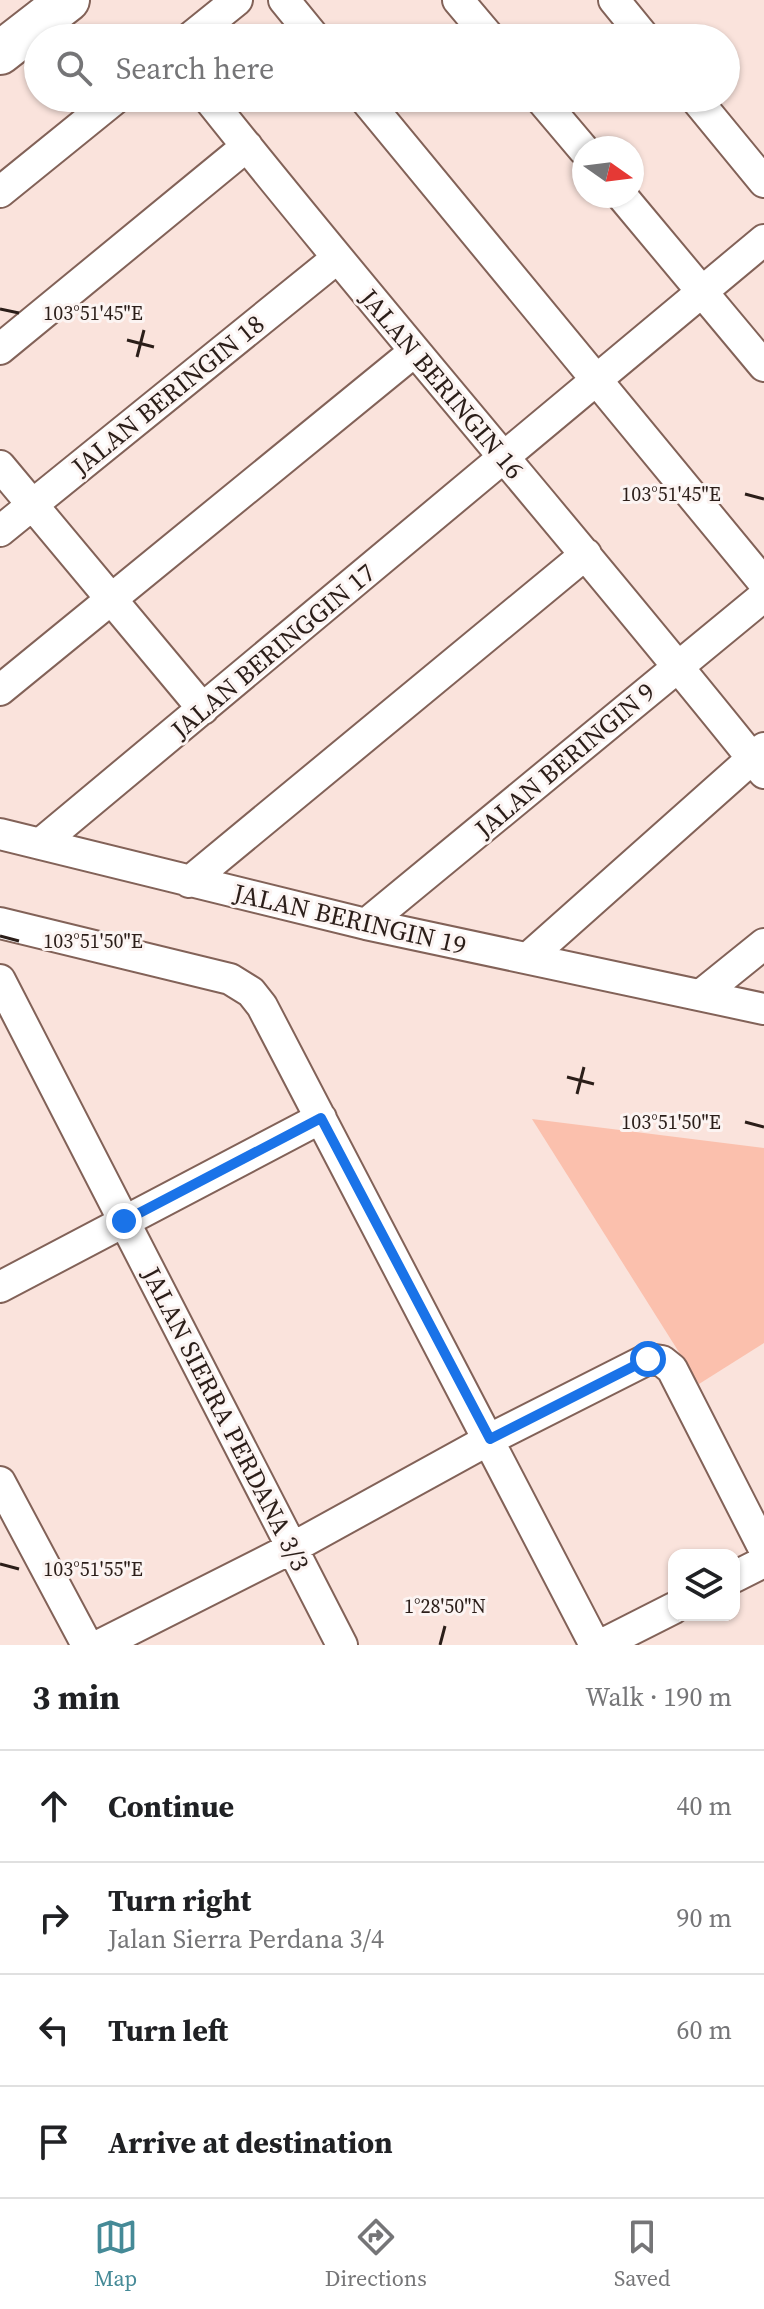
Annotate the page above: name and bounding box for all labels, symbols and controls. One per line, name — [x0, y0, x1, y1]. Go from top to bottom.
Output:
search box — [24, 24, 740, 112]
icon: search — [52, 46, 96, 90]
text: Search here — [116, 48, 274, 89]
north arrow — [572, 136, 644, 208]
street label: JALAN BERINGIN 16 — [351, 280, 532, 487]
text: 103°51'45"E — [43, 299, 143, 327]
street label: JALAN BERINGIN 18 — [63, 306, 272, 485]
text: 103°51'45"E — [621, 480, 721, 508]
street label: JALAN BERINGGIN 17 — [163, 555, 383, 748]
street label: JALAN BERINGIN 9 — [466, 674, 663, 847]
street label: JALAN BERINGIN 19 — [229, 874, 470, 963]
text: 103°51'50"E — [43, 927, 143, 955]
text: 103°51'50"E — [621, 1108, 721, 1136]
route end — [106, 1203, 142, 1239]
street label: JALAN SIERRA PERDANA 3/3 — [133, 1260, 318, 1577]
route start — [630, 1341, 666, 1377]
map controls — [668, 1549, 740, 1621]
button: layers — [668, 1549, 740, 1621]
text: 103°51'55"E — [43, 1555, 143, 1583]
text: 1°28'50"N — [404, 1592, 486, 1620]
text: 3 min — [32, 1674, 120, 1720]
text: Walk · 190 m — [585, 1679, 732, 1715]
icon: ahead — [32, 1784, 76, 1828]
text: Continue — [108, 1786, 234, 1827]
text: 40 m — [677, 1788, 732, 1824]
text: Turn right — [108, 1880, 251, 1921]
icon: right — [32, 1896, 76, 1940]
text: 90 m — [677, 1900, 732, 1936]
text: Jalan Sierra Perdana 3/4 — [108, 1921, 384, 1957]
icon: left — [32, 2008, 76, 2052]
text: Turn left — [108, 2010, 228, 2051]
text: 60 m — [677, 2012, 732, 2048]
icon: arrive — [32, 2120, 76, 2164]
text: Arrive at destination — [108, 2122, 393, 2163]
tab: Map — [94, 2215, 138, 2293]
tab: Directions — [325, 2215, 427, 2293]
tab: Saved — [614, 2215, 670, 2293]

